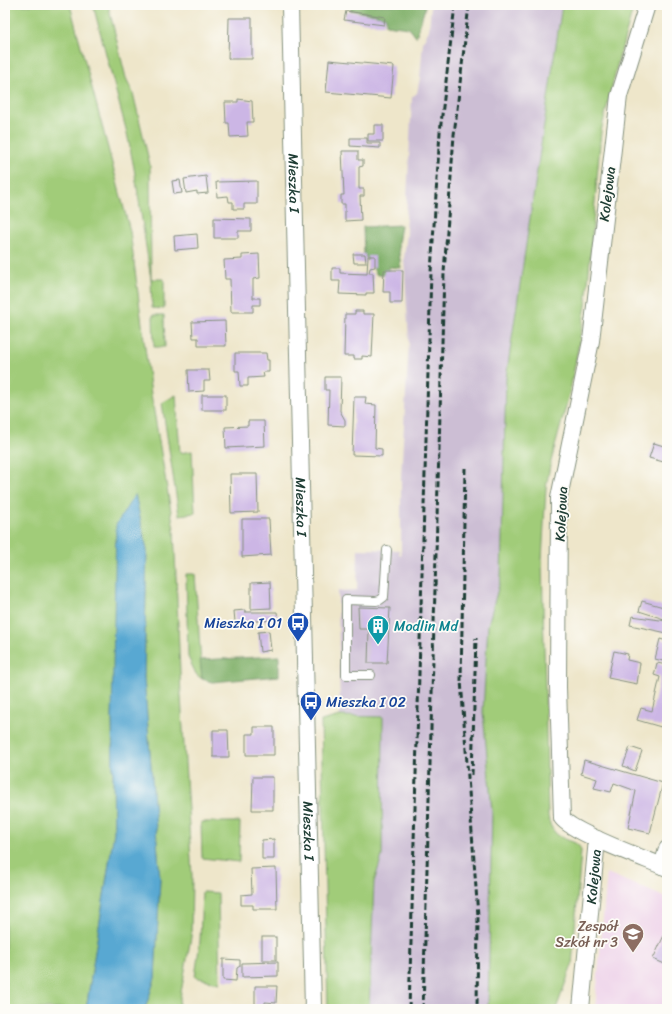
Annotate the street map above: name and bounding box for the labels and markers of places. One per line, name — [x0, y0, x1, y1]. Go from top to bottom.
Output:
bus stop icon: Mieszka I 01 — [285, 610, 311, 643]
place label: Mieszka I 01 — [204, 611, 282, 636]
building icon: Modlin Md — [365, 613, 391, 646]
place label: Modlin Md — [394, 614, 459, 639]
bus stop icon: Mieszka I 02 — [298, 689, 324, 722]
place label: Mieszka I 02 — [326, 690, 406, 715]
place label: Zespół Szkół nr 3 — [555, 914, 619, 955]
school or university icon: Zespół Szkół nr 3 — [620, 921, 646, 954]

